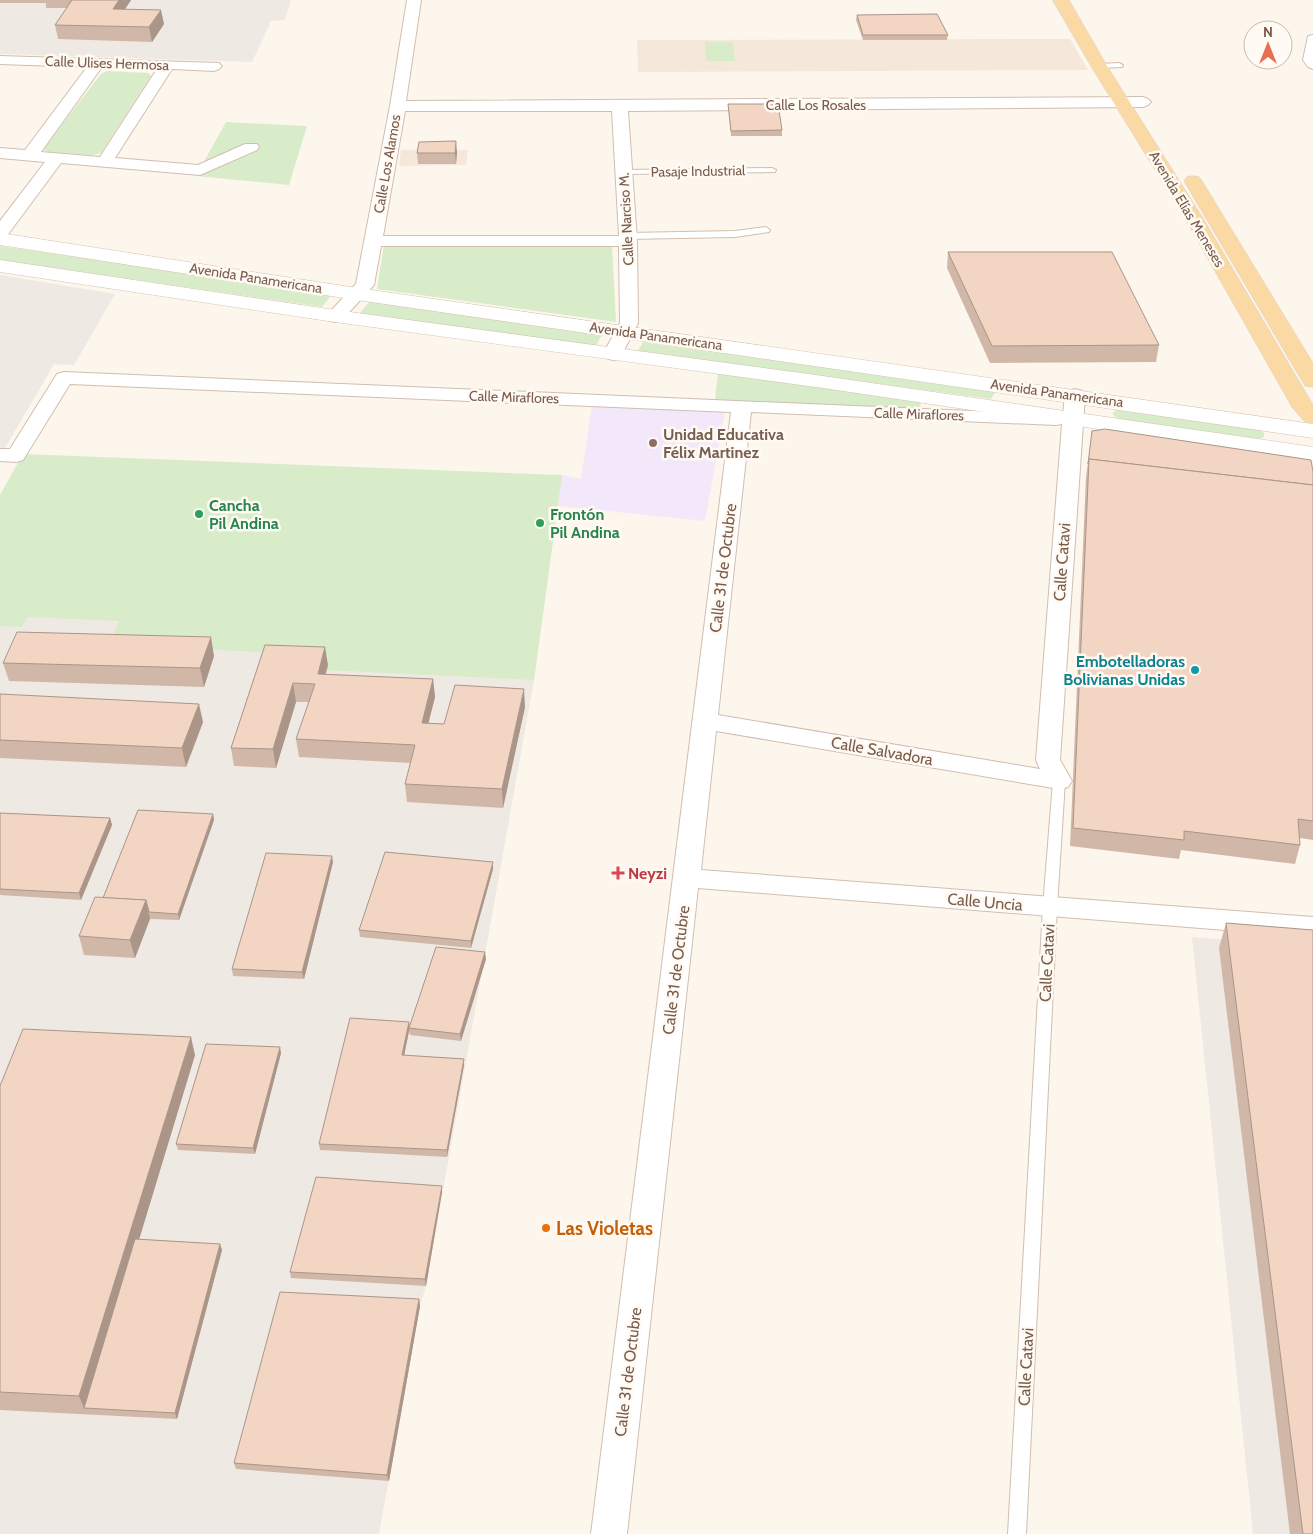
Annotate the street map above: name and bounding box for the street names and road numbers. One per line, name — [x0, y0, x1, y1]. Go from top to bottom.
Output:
street label: Calle Ulises Hermosa — [45, 52, 170, 74]
street label: Calle Los Rosales — [766, 96, 866, 114]
street label: Calle Los Alamos — [369, 113, 405, 215]
street label: Avenida Elías Meneses — [1145, 148, 1229, 271]
street label: Pasaje Industrial — [651, 161, 746, 181]
street label: Calle Narciso M. — [615, 172, 637, 266]
street label: Avenida Panamericana — [188, 259, 324, 297]
street label: Avenida Panamericana — [588, 318, 724, 354]
street label: Avenida Panamericana — [989, 375, 1125, 411]
street label: Calle Miraflores — [469, 386, 560, 408]
street label: Calle Miraflores — [874, 403, 965, 425]
street label: Calle 31 de Octubre — [706, 502, 740, 634]
street label: Calle Catavi — [1050, 522, 1074, 602]
street label: Calle Salvadora — [830, 733, 935, 769]
street label: Calle Uncia — [947, 889, 1024, 915]
street label: Calle 31 de Octubre — [659, 904, 693, 1036]
street label: Calle Catavi — [1035, 923, 1059, 1003]
street label: Calle 31 de Octubre — [611, 1306, 645, 1438]
street label: Calle Catavi — [1014, 1327, 1038, 1407]

